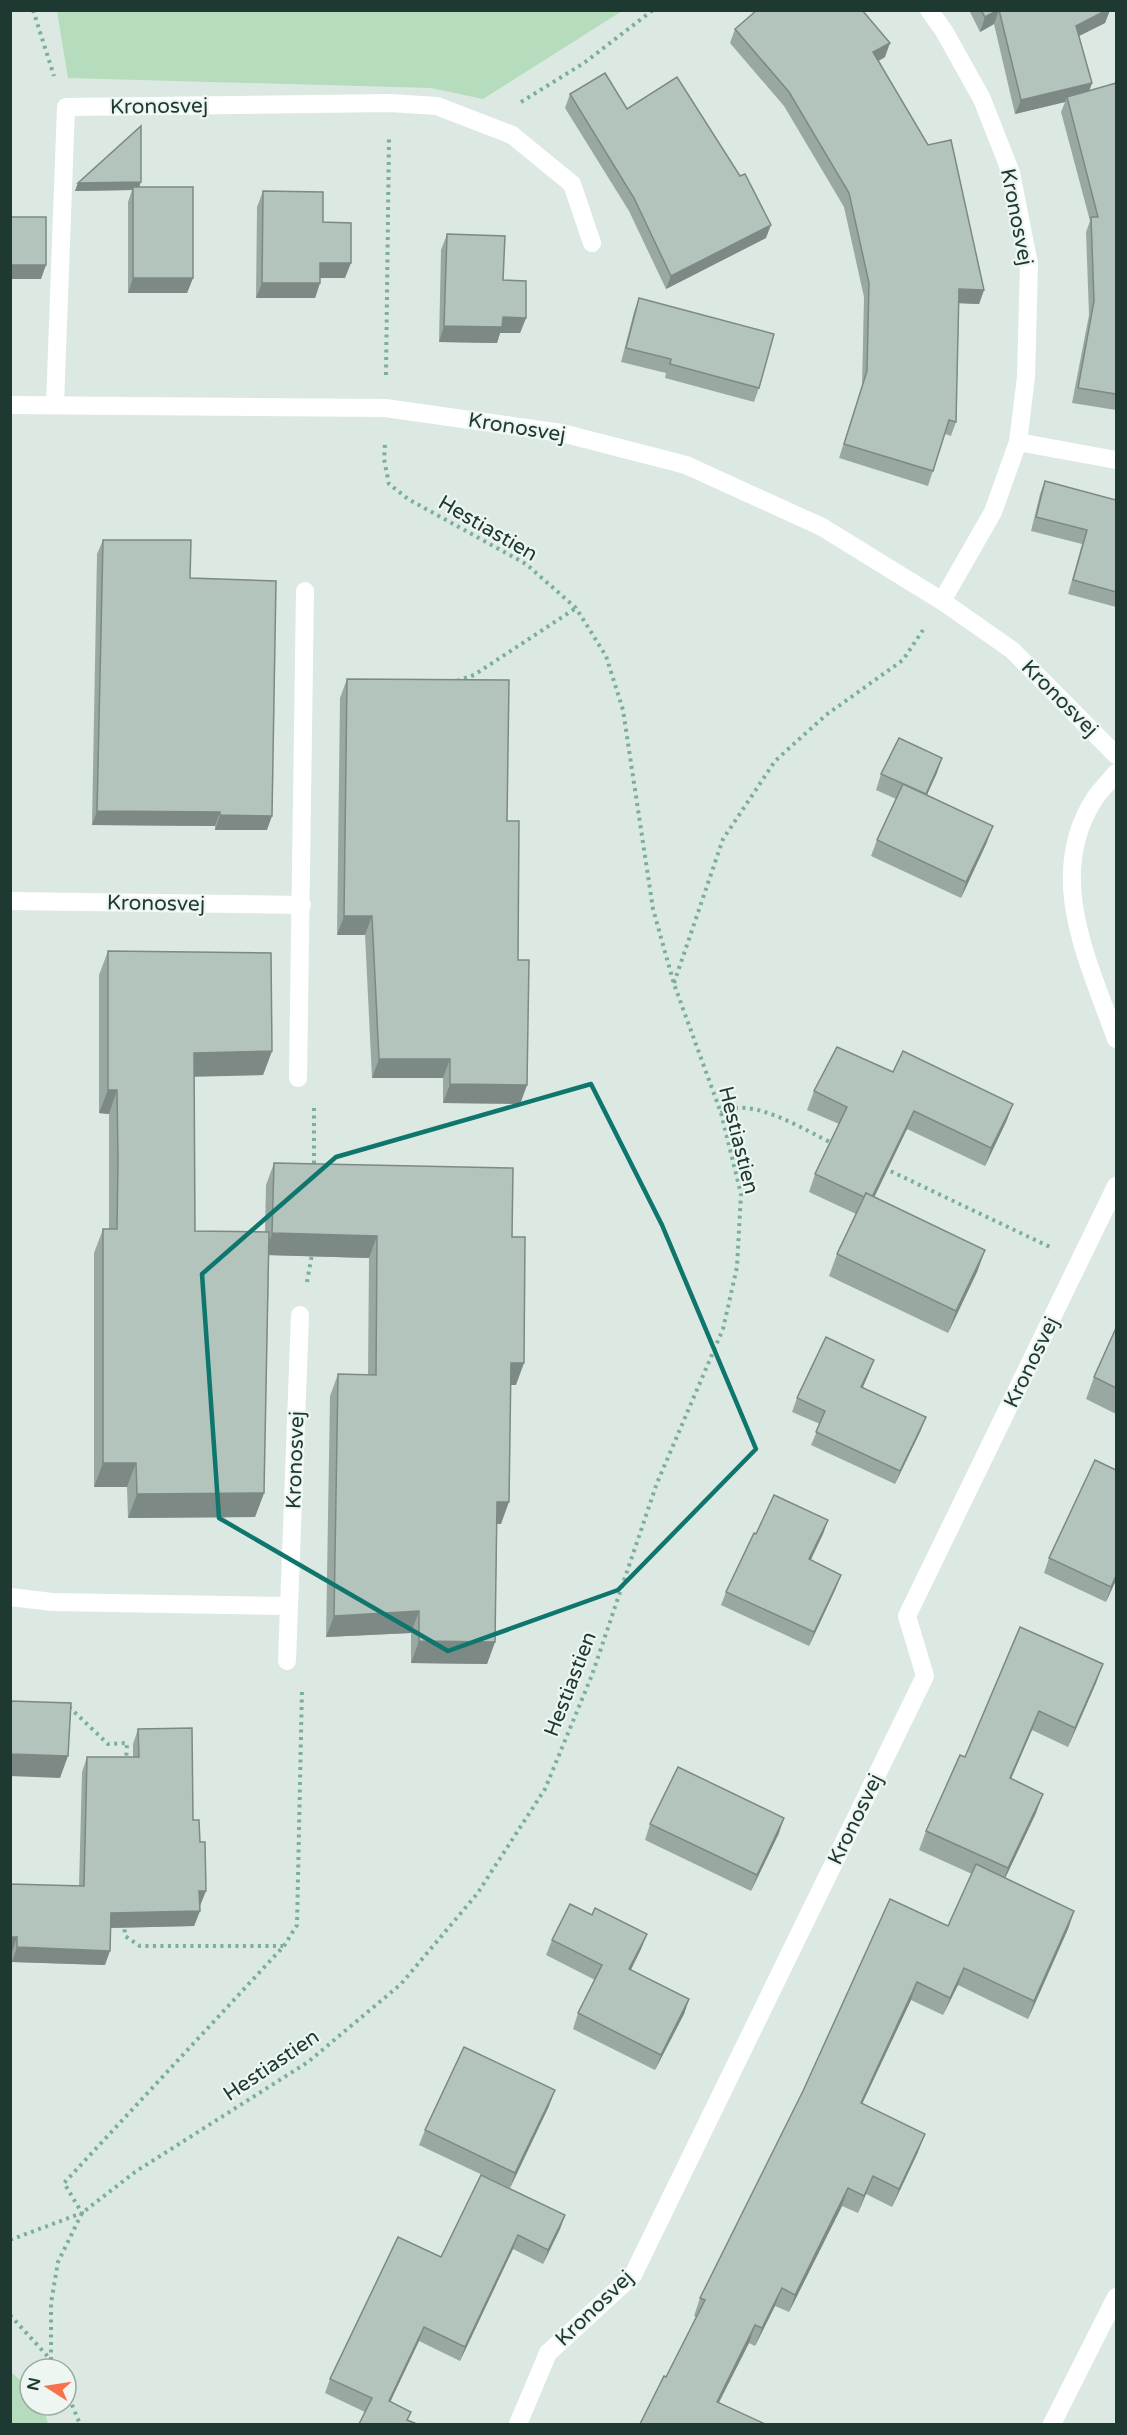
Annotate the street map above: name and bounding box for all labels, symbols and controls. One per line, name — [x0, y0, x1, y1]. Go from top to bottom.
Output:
street label: Kronosvej — [110, 93, 208, 120]
street label: Kronosvej — [995, 166, 1038, 268]
street label: Kronosvej — [466, 407, 567, 448]
street label: Hestiastien — [434, 490, 542, 567]
street label: Kronosvej — [1016, 655, 1103, 742]
street label: Kronosvej — [107, 890, 205, 917]
street label: Hestiastien — [713, 1084, 764, 1197]
street label: Kronosvej — [999, 1313, 1064, 1412]
street label: Kronosvej — [281, 1410, 310, 1510]
street label: Hestiastien — [539, 1628, 602, 1740]
street label: Kronosvej — [823, 1770, 888, 1869]
street label: Hestiastien — [219, 2024, 324, 2107]
street label: Kronosvej — [550, 2265, 638, 2352]
north arrow — [18, 2357, 78, 2417]
text: N — [23, 2376, 45, 2392]

